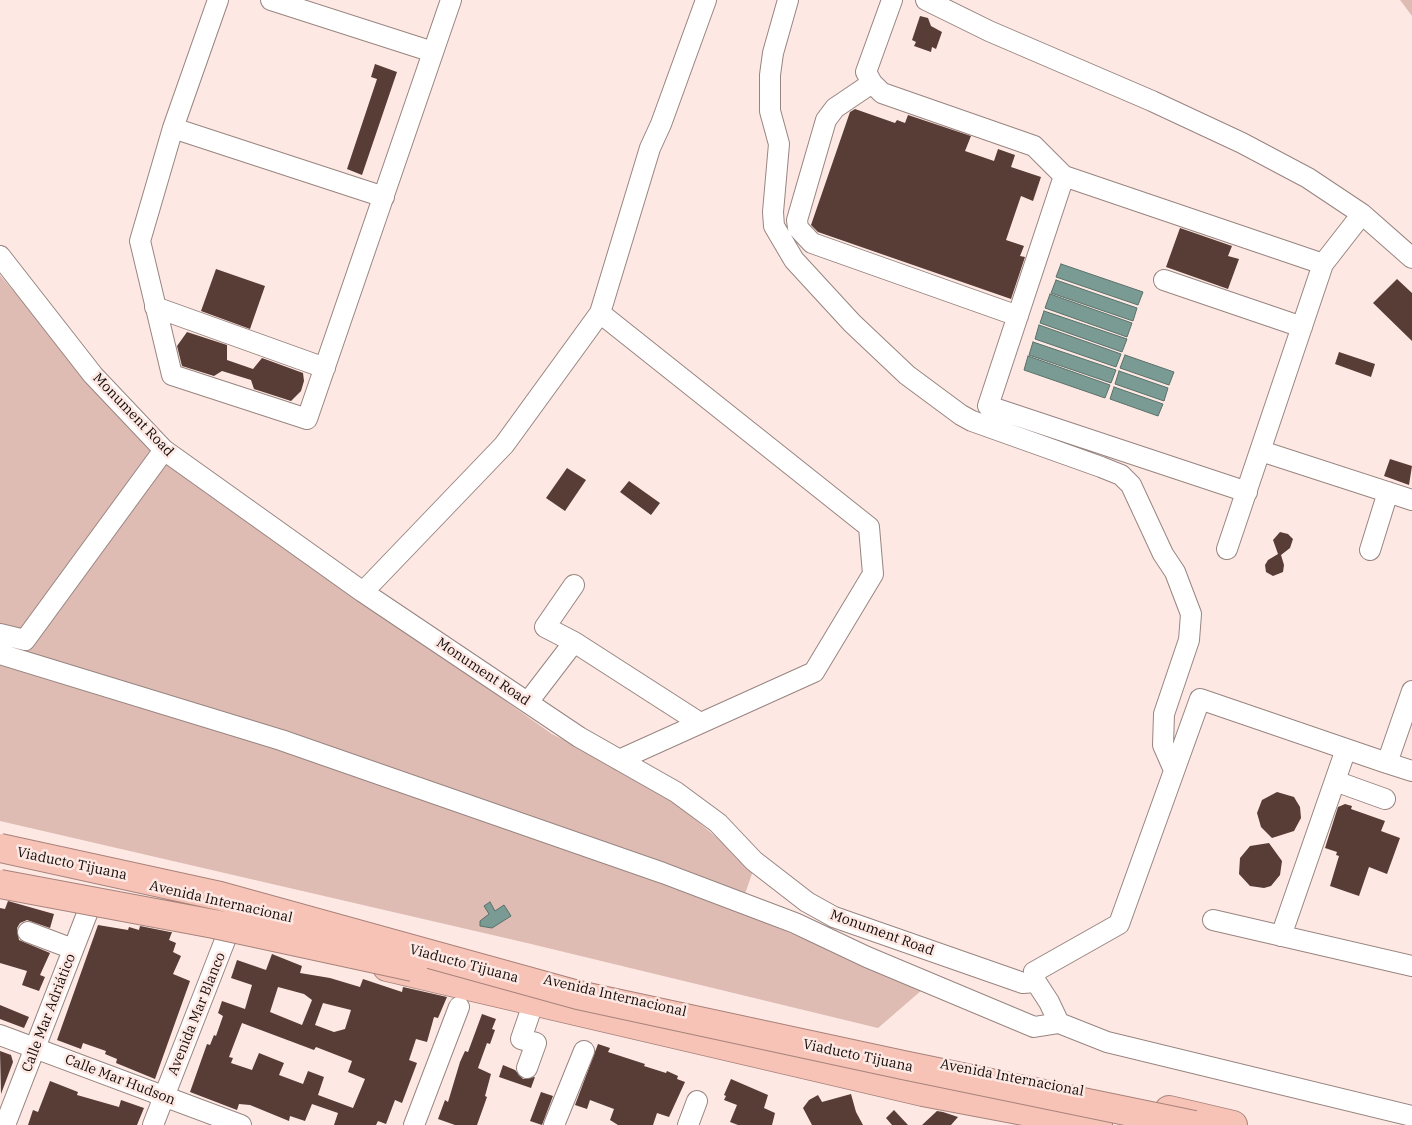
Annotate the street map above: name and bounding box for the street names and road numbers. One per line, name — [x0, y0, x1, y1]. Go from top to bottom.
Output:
street label: Monument Road — [89, 370, 177, 460]
street label: Monument Road — [433, 635, 533, 709]
street label: Viaducto Tijuana — [15, 844, 129, 884]
street label: Avenida Internacional — [148, 877, 294, 927]
street label: Monument Road — [828, 906, 936, 960]
street label: Viaducto Tijuana — [408, 941, 520, 987]
street label: Avenida Mar Blanco — [165, 950, 229, 1078]
street label: Calle Mar Adriático — [19, 951, 79, 1075]
street label: Avenida Internacional — [542, 971, 688, 1021]
street label: Viaducto Tijuana — [801, 1036, 915, 1076]
street label: Calle Mar Hudson — [62, 1051, 178, 1109]
street label: Avenida Internacional — [939, 1056, 1085, 1100]

